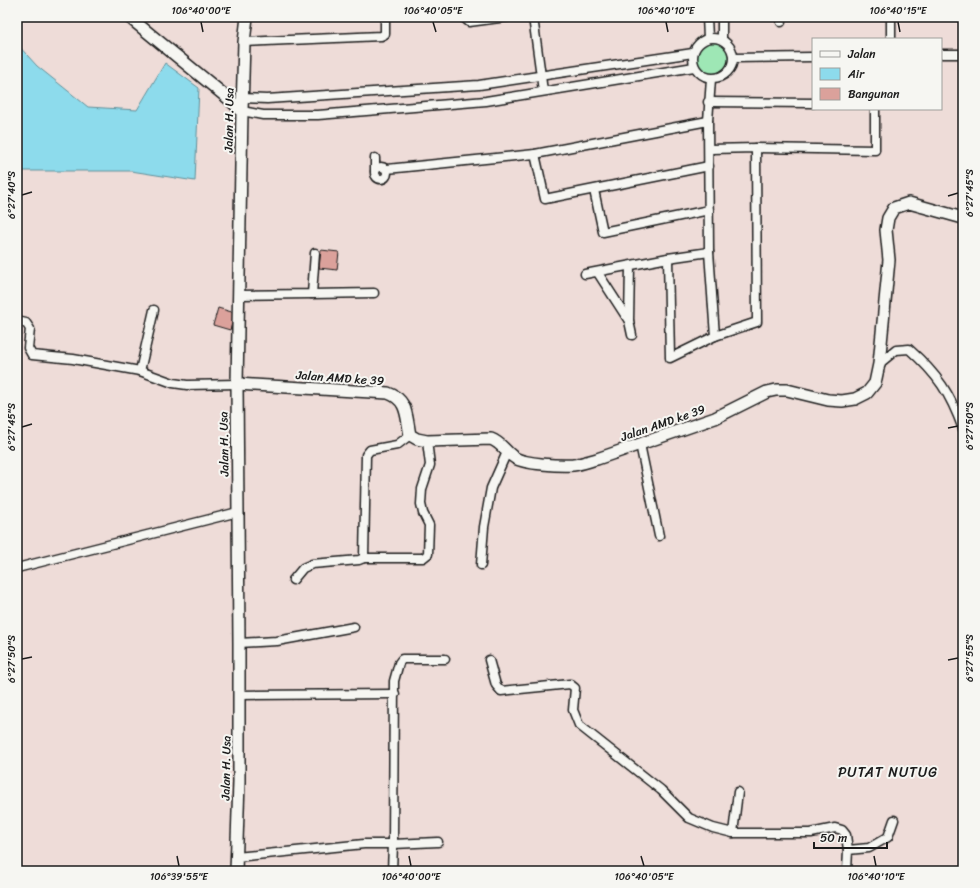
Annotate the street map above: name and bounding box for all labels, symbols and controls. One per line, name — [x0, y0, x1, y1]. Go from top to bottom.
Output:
text: 106°40'00"E — [171, 2, 232, 20]
text: 106°40'05"E — [404, 2, 464, 20]
text: 106°40'10"E — [637, 2, 696, 20]
text: 106°40'15"E — [870, 2, 928, 20]
legend — [812, 38, 942, 110]
text: Jalan — [847, 43, 876, 65]
text: Air — [847, 63, 865, 85]
text: Bangunan — [848, 83, 900, 105]
street label: Jalan H. Usa — [217, 87, 241, 154]
text: 6°27'45"S — [961, 168, 979, 217]
text: 6°27'40"S — [3, 170, 21, 219]
street label: Jalan AMD ke 39 — [294, 364, 385, 392]
street label: Jalan AMD ke 39 — [617, 398, 708, 448]
text: 6°27'50"S — [961, 401, 979, 450]
text: 6°27'45"S — [3, 402, 21, 451]
street label: Jalan H. Usa — [212, 411, 236, 478]
text: 6°27'55"S — [961, 633, 979, 682]
text: 6°27'50"S — [3, 634, 21, 683]
street label: Jalan H. Usa — [214, 735, 238, 802]
district label: PUTAT NUTUG — [838, 760, 938, 785]
scale bar — [814, 824, 887, 850]
text: 50 m — [820, 827, 847, 849]
text: 106°39'55"E — [150, 868, 209, 886]
text: 106°40'00"E — [381, 868, 442, 886]
text: 106°40'05"E — [615, 868, 675, 886]
text: 106°40'10"E — [847, 868, 906, 886]

